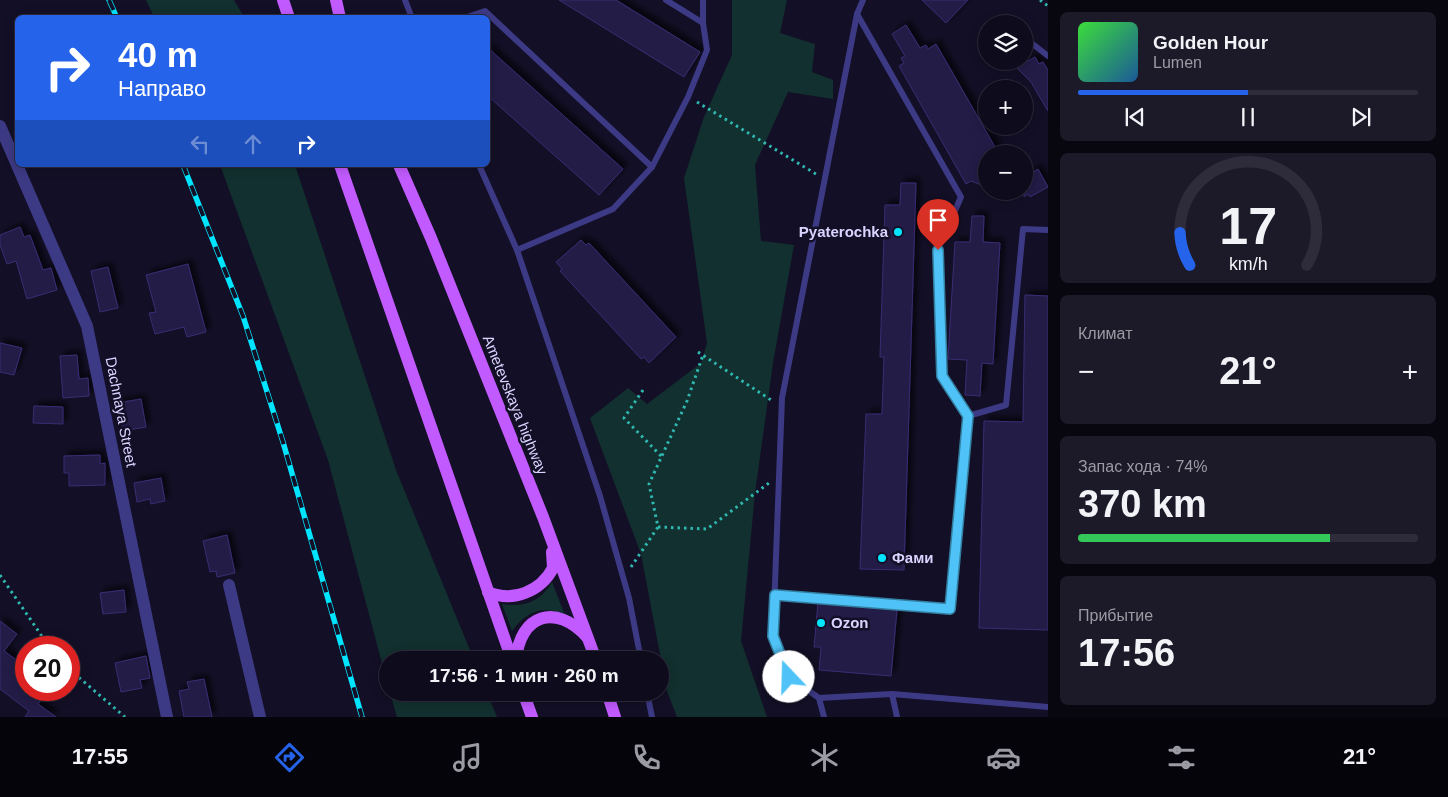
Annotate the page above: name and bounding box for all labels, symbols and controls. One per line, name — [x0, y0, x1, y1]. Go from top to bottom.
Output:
map controls — [978, 15, 1033, 200]
button: layers — [978, 15, 1033, 70]
text: Golden Hour — [1153, 32, 1268, 53]
icon: right — [35, 35, 100, 100]
text: 40 m — [118, 35, 198, 74]
text: Lumen — [1153, 54, 1202, 71]
text: Направо — [118, 76, 206, 101]
button: + — [978, 80, 1033, 135]
icon: previous — [1121, 103, 1149, 131]
icon: pause — [1234, 103, 1262, 131]
icon: next — [1347, 103, 1375, 131]
icon: left — [186, 130, 214, 158]
icon: ahead — [239, 130, 267, 158]
icon: right — [292, 130, 320, 158]
button: − — [978, 145, 1033, 200]
text: 17 — [1219, 197, 1277, 255]
pin — [917, 199, 959, 250]
icon: arrive — [924, 206, 952, 234]
place label: Pyaterochka — [799, 223, 889, 240]
marker: Pyaterochka — [892, 226, 904, 238]
text: km/h — [1229, 254, 1267, 274]
text: Климат — [1078, 325, 1132, 342]
street label: Ametevskaya highway — [480, 332, 551, 478]
text: 21° — [1219, 350, 1277, 392]
street label: Dachnaya Street — [102, 355, 141, 469]
text: − — [1078, 356, 1094, 387]
text: + — [1402, 356, 1418, 387]
text: Запас хода · 74% — [1078, 458, 1207, 475]
text: 370 km — [1078, 483, 1207, 525]
place label: Фами — [892, 549, 933, 566]
marker: Фами — [876, 552, 888, 564]
text: Прибытие — [1078, 607, 1153, 624]
place label: Ozon — [831, 614, 869, 631]
marker: Ozon — [815, 617, 827, 629]
text: 17:56 — [1078, 632, 1175, 674]
speed limit sign: 20 — [15, 636, 80, 701]
position arrow — [762, 650, 814, 702]
text: 17:56 · 1 мин · 260 m — [429, 665, 619, 686]
icon: directions — [272, 740, 307, 775]
icon: music — [450, 740, 485, 775]
icon: phone — [629, 740, 664, 775]
icon: climate — [807, 740, 842, 775]
icon: car — [986, 740, 1021, 775]
icon: filters — [1164, 740, 1199, 775]
text: 17:55 — [72, 744, 128, 769]
text: 21° — [1343, 744, 1376, 769]

